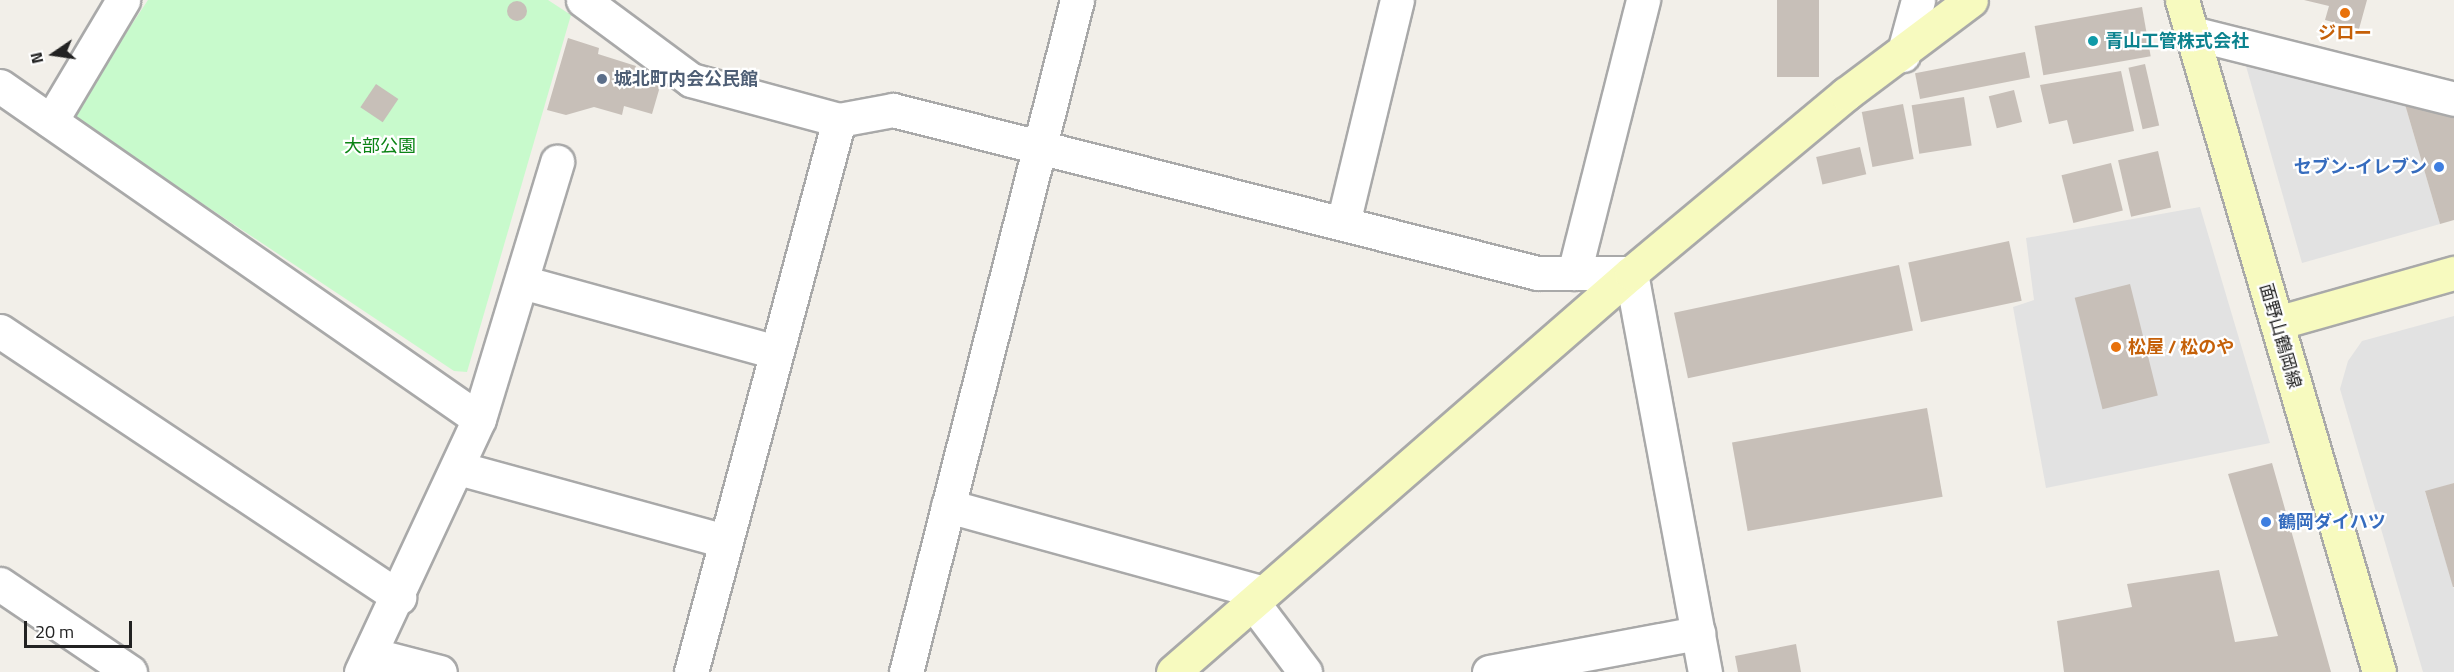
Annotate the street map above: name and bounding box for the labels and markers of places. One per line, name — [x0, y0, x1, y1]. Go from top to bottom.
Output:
marker: ジロー — [2338, 6, 2352, 20]
place label: ジロー — [2318, 22, 2372, 44]
place label: 青山工管株式会社 — [2105, 30, 2249, 52]
marker: 青山工管株式会社 — [2086, 34, 2100, 48]
place label: 城北町内会公民館 — [614, 68, 758, 90]
marker: 城北町内会公民館 — [595, 72, 609, 86]
place label: セブン-イレブン — [2294, 156, 2427, 178]
marker: セブン-イレブン — [2432, 160, 2446, 174]
place label: 松屋 / 松のや — [2128, 336, 2234, 358]
marker: 松屋 / 松のや — [2109, 340, 2123, 354]
place label: 鶴岡ダイハツ — [2278, 511, 2386, 533]
marker: 鶴岡ダイハツ — [2259, 515, 2273, 529]

